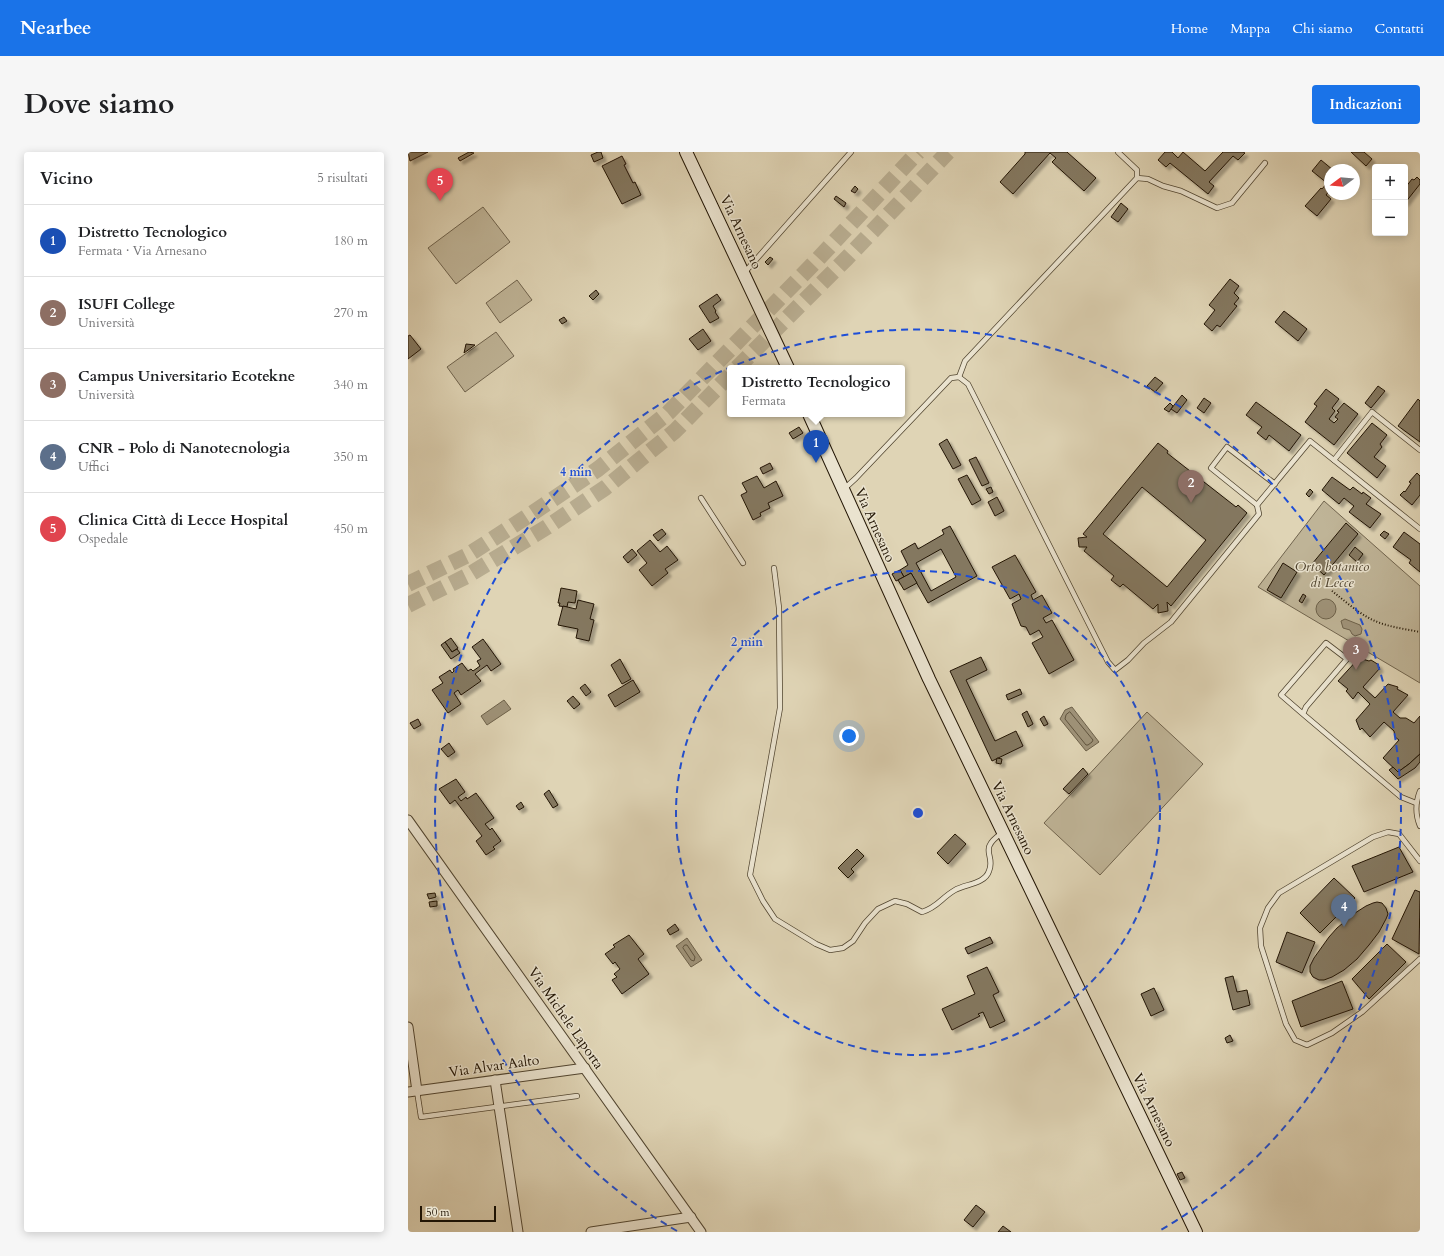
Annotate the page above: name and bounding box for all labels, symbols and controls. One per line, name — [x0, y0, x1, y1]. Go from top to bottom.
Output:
text: Nearbee — [20, 15, 91, 41]
text: Home — [1171, 19, 1208, 38]
text: Mappa — [1230, 19, 1270, 38]
text: Chi siamo — [1292, 19, 1353, 38]
text: Contatti — [1375, 19, 1424, 38]
text: Dove siamo — [24, 85, 174, 123]
button: Indicazioni — [1312, 85, 1420, 124]
north arrow — [1324, 164, 1360, 200]
map controls — [1372, 164, 1408, 236]
button: + — [1372, 164, 1408, 200]
text: Vicino — [40, 167, 93, 190]
pin: 5 — [427, 168, 453, 201]
text: 5 risultati — [317, 169, 368, 187]
street label: Via Arnesano — [716, 192, 767, 273]
button: − — [1372, 200, 1408, 236]
text: Distretto Tecnologico — [78, 222, 227, 242]
text: 1 — [50, 232, 56, 250]
text: 180 m — [334, 232, 368, 250]
text: Fermata · Via Arnesano — [78, 242, 207, 260]
text: ISUFI College — [78, 294, 175, 314]
text: 2 — [50, 304, 56, 322]
text: 270 m — [334, 304, 368, 322]
text: Università — [78, 314, 135, 332]
popup — [727, 365, 905, 417]
text: Campus Universitario Ecotekne — [78, 366, 295, 386]
text: Distretto Tecnologico — [741, 372, 891, 392]
text: 3 — [50, 376, 56, 394]
text: 340 m — [334, 376, 368, 394]
text: Università — [78, 386, 135, 404]
text: Fermata — [741, 392, 786, 410]
pin: 1 — [803, 430, 829, 463]
text: CNR - Polo di Nanotecnologia — [78, 438, 290, 458]
text: 4 — [50, 448, 56, 466]
text: 350 m — [334, 448, 368, 466]
text: Uffici — [78, 458, 109, 476]
text: 4 min — [560, 464, 592, 480]
pin: 2 — [1178, 470, 1204, 503]
street label: Via Arnesano — [850, 485, 900, 566]
text: Clinica Città di Lecce Hospital — [78, 510, 288, 530]
text: 5 — [50, 520, 56, 538]
text: 450 m — [334, 520, 368, 538]
text: Ospedale — [78, 530, 128, 548]
park label: Orto botanico di Lecce — [1295, 557, 1370, 592]
text: 2 min — [731, 634, 763, 650]
pin: 3 — [1343, 637, 1369, 670]
your location — [839, 726, 859, 746]
street label: Via Arnesano — [987, 778, 1039, 858]
centre of rings — [911, 806, 925, 820]
pin: 4 — [1331, 894, 1357, 927]
street label: Via Michele Laporta — [524, 963, 608, 1073]
street label: Via Alvar Aalto — [448, 1050, 541, 1082]
street label: Via Arnesano — [1128, 1070, 1180, 1150]
scale bar — [420, 1204, 496, 1223]
text: 50 m — [426, 1205, 450, 1220]

